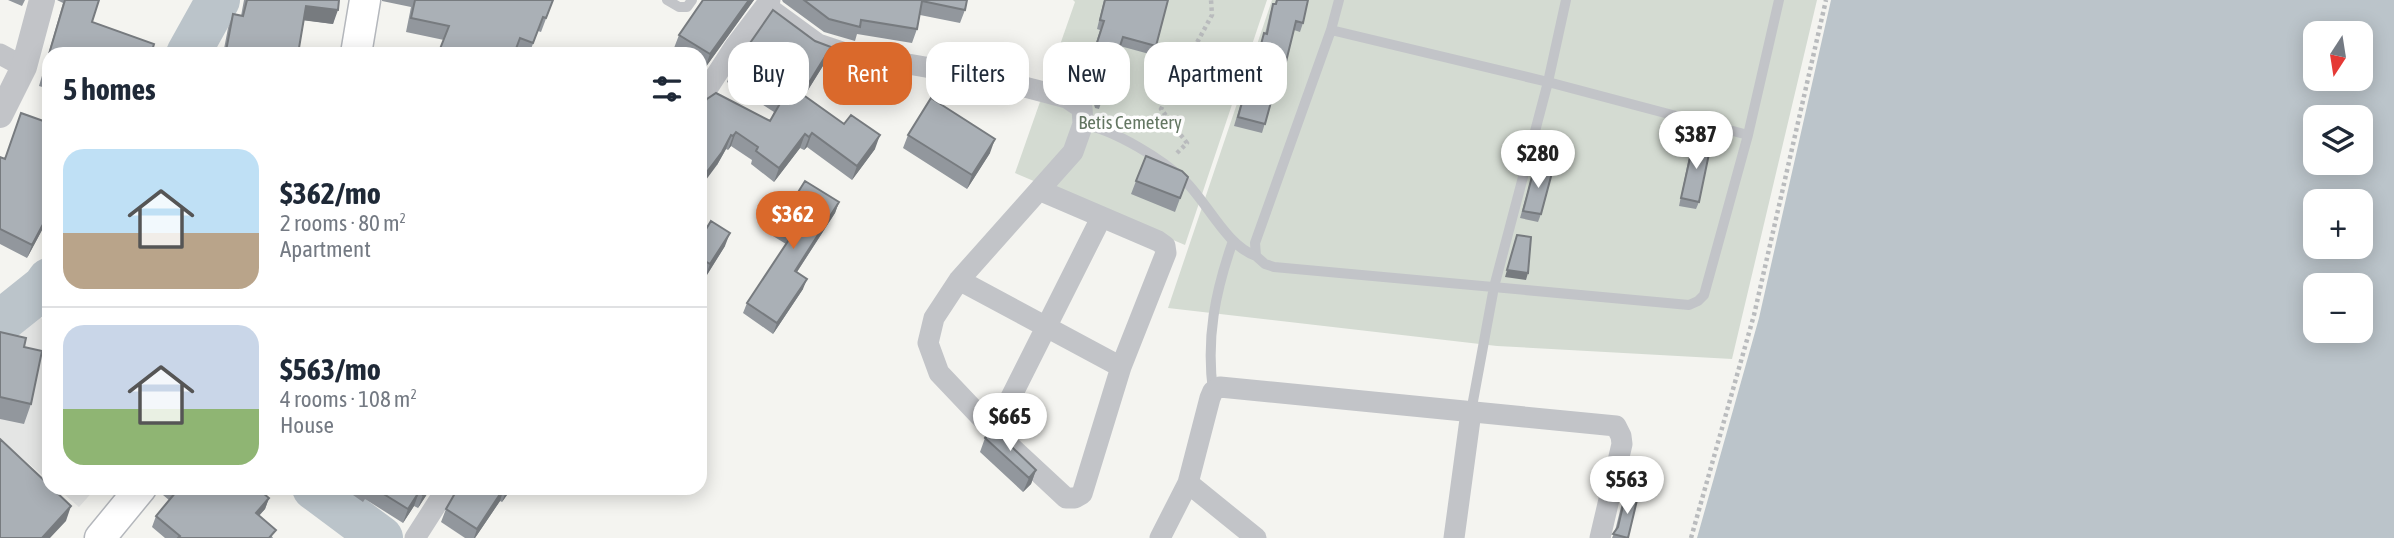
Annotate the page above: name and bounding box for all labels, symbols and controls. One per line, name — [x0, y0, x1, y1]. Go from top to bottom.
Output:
north arrow — [2303, 21, 2373, 91]
map controls — [2303, 21, 2373, 343]
chip: Buy — [728, 42, 809, 105]
chip: Rent — [823, 42, 912, 105]
chip: Filters — [926, 42, 1029, 105]
chip: New — [1043, 42, 1130, 105]
chip: Apartment — [1144, 42, 1287, 105]
icon: filters — [648, 70, 686, 108]
text: 5 homes — [63, 72, 156, 106]
button: layers — [2303, 105, 2373, 175]
park label: Betis Cemetery — [1078, 111, 1182, 133]
pin: $387 — [1655, 111, 1737, 171]
text: $387 — [1675, 121, 1717, 147]
pin: $280 — [1497, 130, 1579, 190]
text: $280 — [1517, 140, 1559, 166]
text: $362/mo — [280, 176, 381, 210]
icon: home — [119, 177, 203, 261]
button: + — [2303, 189, 2373, 259]
pin: $362 — [752, 191, 834, 251]
text: $362 — [772, 201, 814, 227]
text: 2 rooms · 80 m² — [280, 210, 406, 236]
text: Apartment — [280, 236, 371, 262]
button: − — [2303, 273, 2373, 343]
text: $563/mo — [280, 352, 381, 386]
icon: home — [119, 353, 203, 437]
text: 4 rooms · 108 m² — [280, 386, 417, 412]
pin: $665 — [969, 393, 1051, 453]
text: $665 — [989, 403, 1031, 429]
text: House — [280, 412, 334, 438]
pin: $563 — [1586, 456, 1668, 516]
text: $563 — [1606, 466, 1648, 492]

